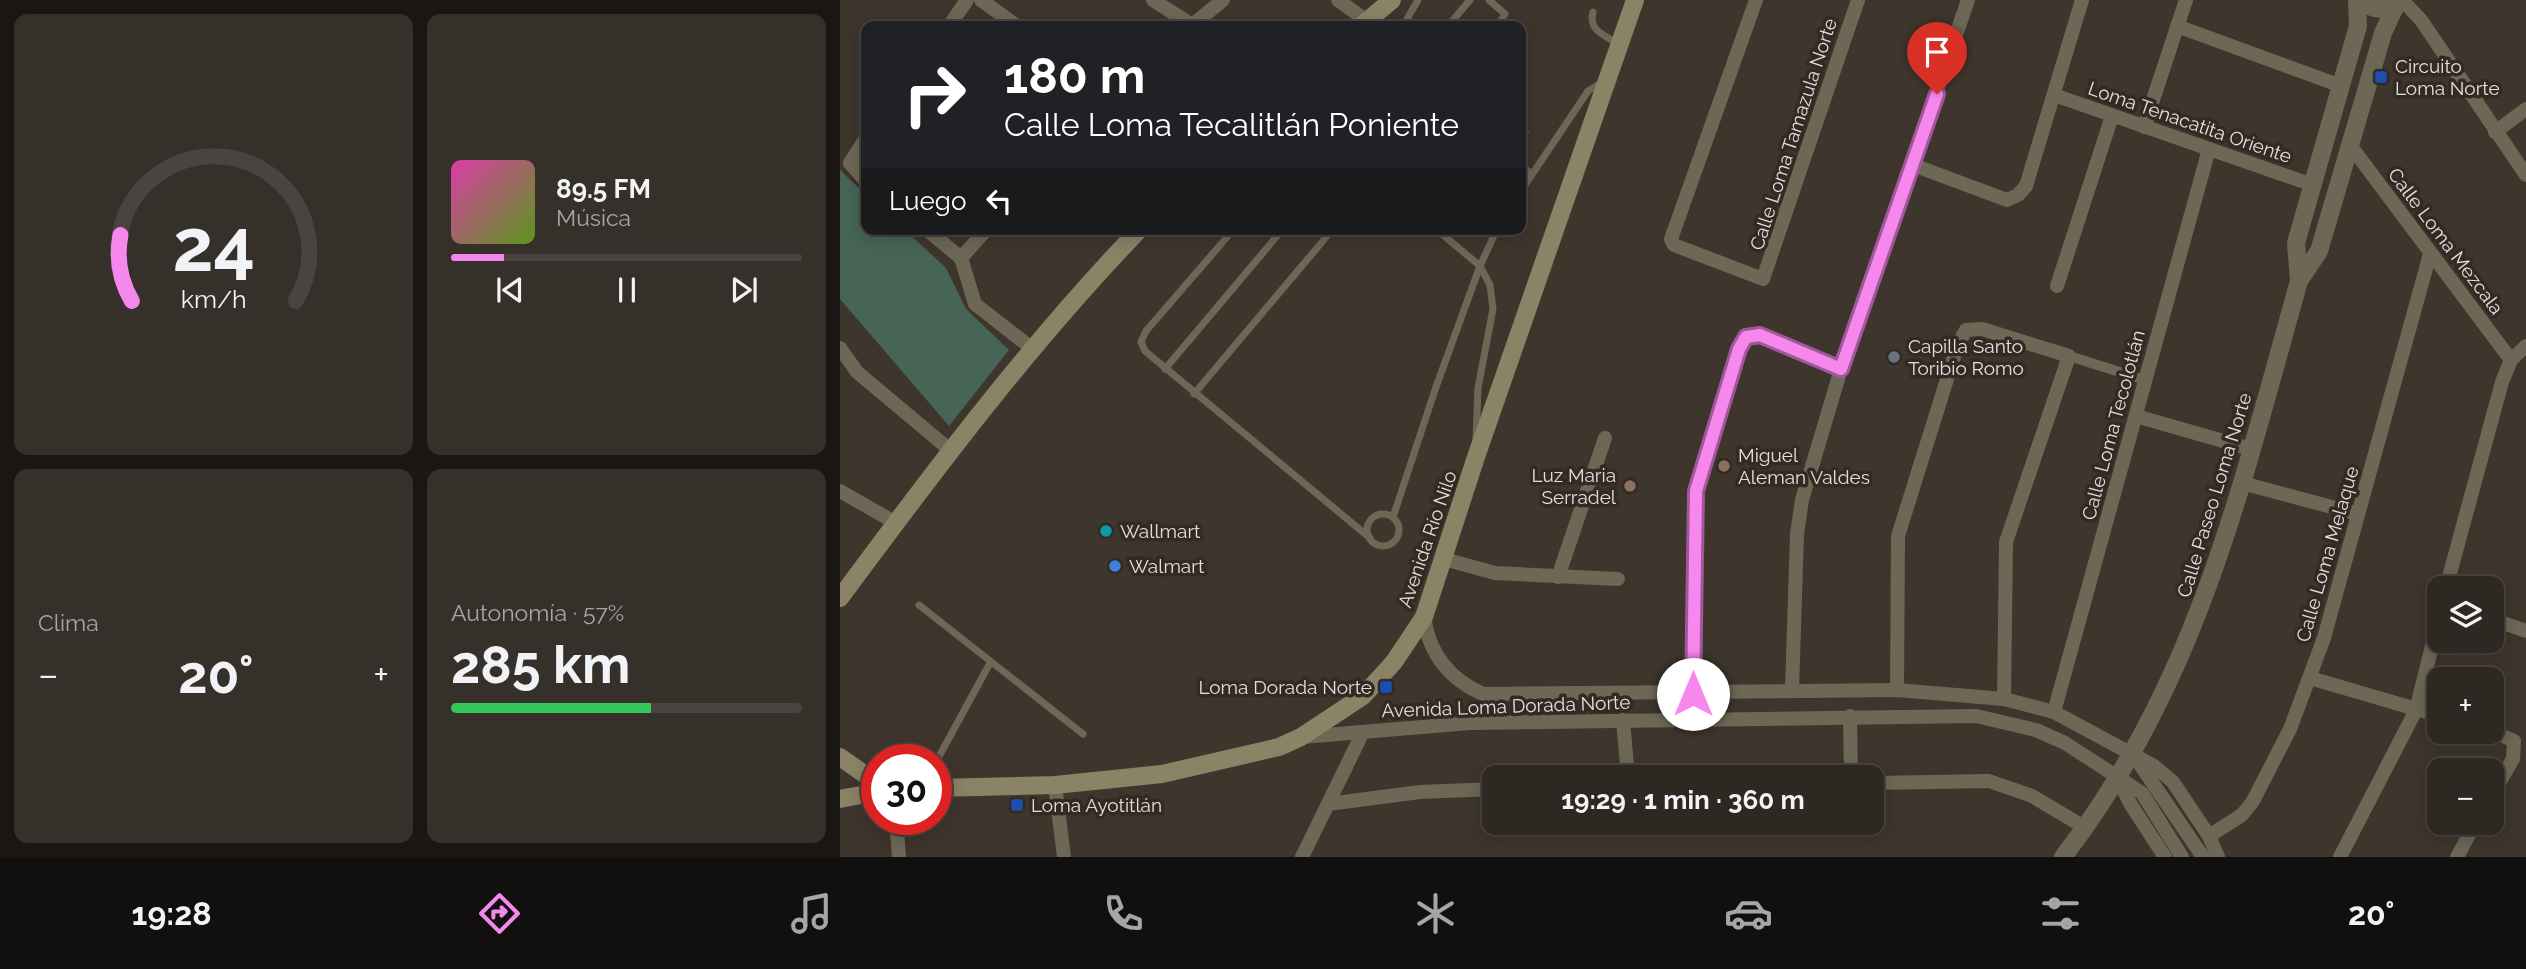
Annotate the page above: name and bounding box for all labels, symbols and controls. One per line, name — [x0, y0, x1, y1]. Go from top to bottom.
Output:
street label: Calle Loma Tamazula Norte — [1745, 15, 1841, 253]
pin — [1907, 22, 1967, 94]
icon: arrive — [1918, 33, 1956, 71]
text: 180 m — [1004, 47, 1145, 104]
icon: right — [889, 49, 980, 140]
place label: Circuito Loma Norte — [2395, 55, 2500, 99]
marker: Circuito Loma Norte — [2373, 69, 2389, 85]
street label: Loma Tenacatita Oriente — [2085, 77, 2295, 167]
text: Calle Loma Tecalitlán Poniente — [1004, 106, 1459, 143]
street label: Calle Loma Mezcala — [2384, 163, 2508, 319]
text: 89.5 FM — [556, 174, 651, 204]
icon: left — [980, 182, 1018, 220]
text: Luego — [889, 186, 966, 216]
text: 24 — [172, 203, 255, 288]
text: Música — [556, 204, 631, 231]
icon: previous — [491, 271, 529, 309]
icon: pause — [608, 271, 646, 309]
icon: next — [725, 271, 763, 309]
text: km/h — [181, 284, 246, 314]
street label: Calle Loma Tecolotlán — [2077, 328, 2149, 522]
place label: Capilla Santo Toribio Romo — [1908, 335, 2024, 379]
marker: Capilla Santo Toribio Romo — [1886, 349, 1902, 365]
street label: Calle Paseo Loma Norte — [2172, 390, 2256, 600]
place label: Miguel Aleman Valdes — [1738, 444, 1870, 488]
marker: Miguel Aleman Valdes — [1716, 458, 1732, 474]
place label: Luz Maria Serradel — [1531, 464, 1617, 508]
street label: Calle Loma Melaque — [2291, 464, 2363, 644]
street label: Avenida Río Nilo — [1393, 468, 1461, 610]
marker: Luz Maria Serradel — [1622, 478, 1638, 494]
place label: Wallmart — [1120, 520, 1201, 542]
marker: Wallmart — [1098, 523, 1114, 539]
place label: Walmart — [1129, 555, 1205, 577]
marker: Walmart — [1107, 558, 1123, 574]
map controls — [2427, 576, 2504, 835]
button: layers — [2427, 576, 2504, 653]
text: Autonomía · 57% — [451, 599, 624, 626]
text: Clima — [38, 609, 99, 636]
text: 285 km — [451, 634, 630, 695]
text: 20° — [178, 644, 254, 705]
text: − — [38, 652, 58, 697]
text: + — [373, 652, 389, 697]
position arrow — [1656, 657, 1730, 731]
button: + — [2427, 667, 2504, 744]
place label: Loma Dorada Norte — [1198, 676, 1372, 698]
marker: Loma Dorada Norte — [1378, 679, 1394, 695]
street label: Avenida Loma Dorada Norte — [1381, 691, 1631, 721]
speed limit sign: 30 — [861, 744, 952, 835]
button: − — [2427, 758, 2504, 835]
text: 19:29 · 1 min · 360 m — [1561, 785, 1805, 815]
place label: Loma Ayotitlán — [1031, 794, 1162, 816]
marker: Loma Ayotitlán — [1009, 797, 1025, 813]
icon: directions — [475, 889, 524, 938]
icon: music — [787, 889, 836, 938]
icon: phone — [1099, 889, 1148, 938]
icon: climate — [1411, 889, 1460, 938]
icon: car — [1724, 889, 1773, 938]
icon: filters — [2036, 889, 2085, 938]
text: 19:28 — [132, 895, 212, 932]
text: 20° — [2348, 895, 2394, 932]

